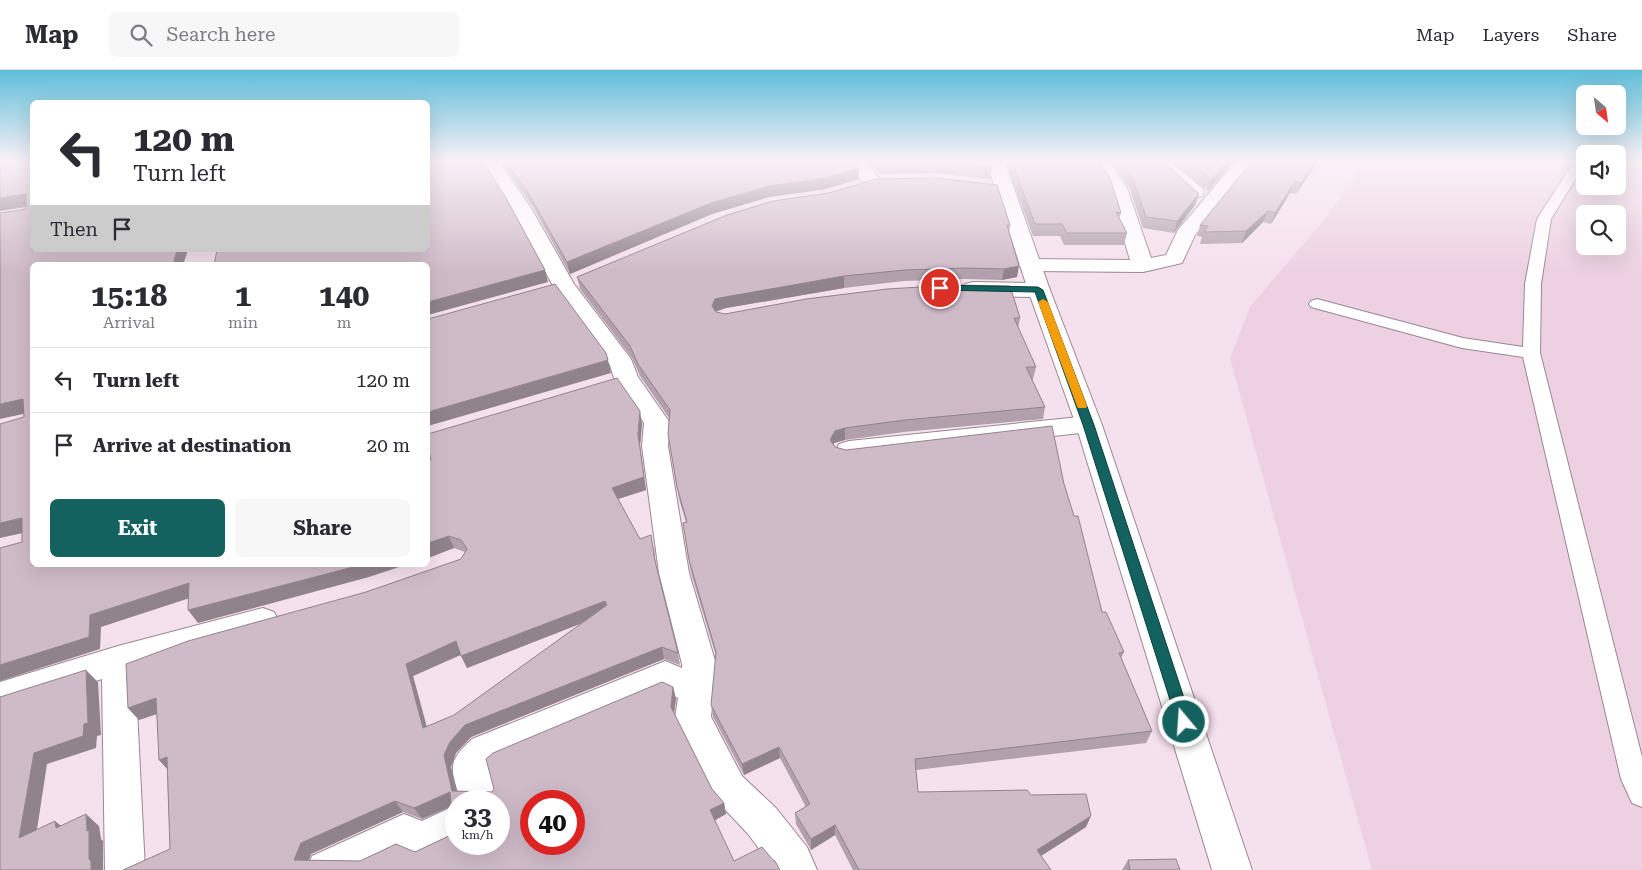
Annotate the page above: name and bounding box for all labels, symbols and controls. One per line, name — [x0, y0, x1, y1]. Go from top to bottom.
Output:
search box — [109, 12, 459, 57]
text: Map — [25, 21, 79, 49]
icon: search — [127, 21, 155, 49]
text: Search here — [167, 23, 275, 46]
text: Map — [1416, 24, 1455, 45]
text: Layers — [1483, 24, 1539, 45]
text: Share — [1567, 24, 1617, 45]
north arrow — [1576, 85, 1626, 135]
map controls — [1576, 85, 1626, 255]
text: 120 m — [133, 119, 234, 160]
icon: left — [50, 120, 115, 185]
button: sound — [1576, 145, 1626, 195]
text: Turn left — [133, 161, 226, 186]
button: search — [1576, 205, 1626, 255]
icon: arrive — [108, 215, 136, 243]
text: Then — [50, 218, 98, 241]
pin — [919, 267, 961, 309]
icon: arrive — [926, 274, 954, 302]
text: 15:18 — [91, 278, 167, 313]
text: 1 — [235, 278, 251, 313]
text: 140 — [319, 278, 369, 313]
text: Arrival — [103, 313, 155, 332]
text: min — [228, 313, 258, 332]
text: m — [337, 313, 351, 332]
icon: left — [50, 366, 78, 394]
text: Turn left — [93, 369, 179, 392]
text: 120 m — [356, 369, 410, 392]
icon: arrive — [50, 431, 78, 459]
text: Arrive at destination — [93, 434, 291, 457]
text: 20 m — [367, 434, 410, 457]
button: Exit — [50, 499, 225, 557]
button: Share — [235, 499, 410, 557]
position arrow — [1157, 695, 1209, 747]
speed limit sign: 40 — [520, 790, 585, 855]
text: 33 — [463, 802, 492, 831]
text: km/h — [461, 828, 494, 842]

